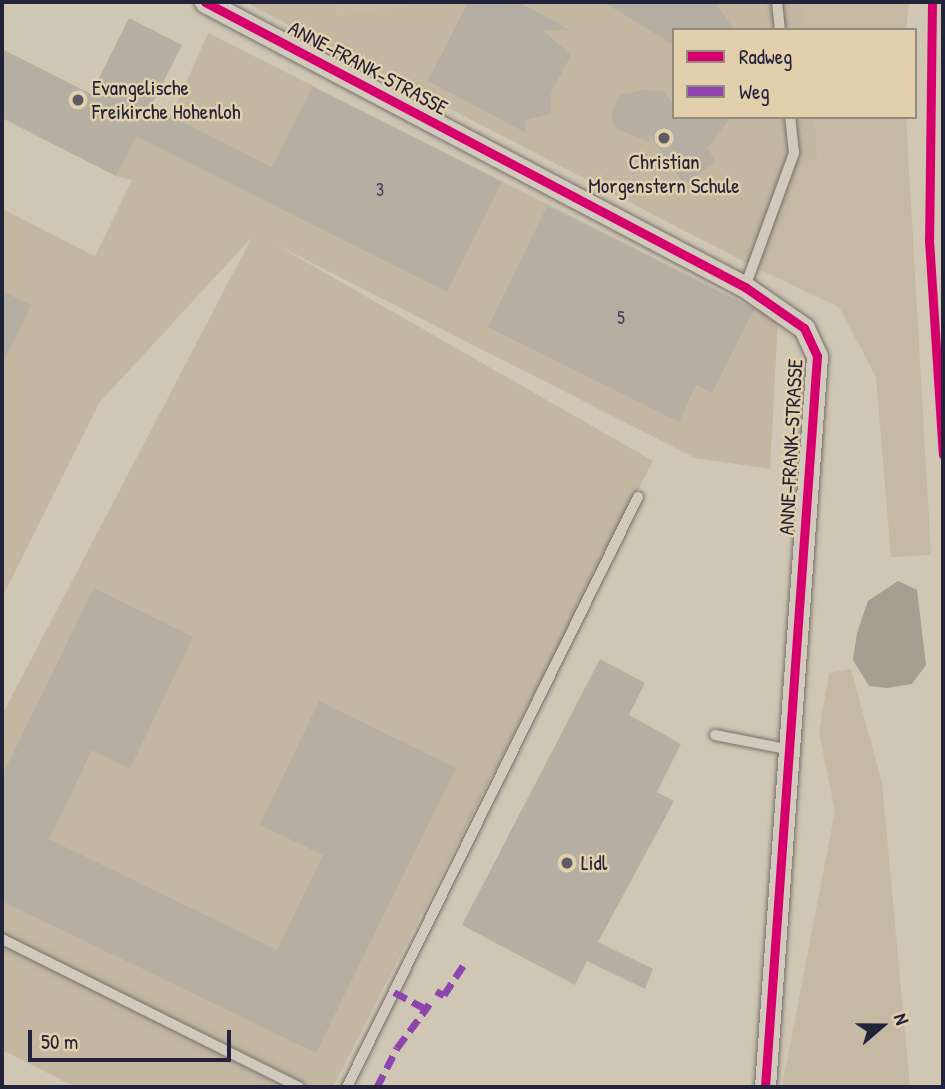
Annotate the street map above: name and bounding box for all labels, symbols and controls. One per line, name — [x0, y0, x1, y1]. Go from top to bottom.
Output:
street label: ANNE-FRANK-STRASSE — [284, 15, 452, 121]
legend — [672, 28, 917, 119]
text: Radweg — [739, 42, 792, 71]
place label: Evangelische Freikirche Hohenloh — [92, 75, 241, 125]
text: Weg — [739, 77, 770, 106]
marker: Evangelische Freikirche Hohenloh — [70, 92, 86, 108]
marker: Christian Morgenstern Schule — [656, 130, 672, 146]
place label: Christian Morgenstern Schule — [588, 149, 740, 199]
house number: 3 — [376, 179, 384, 201]
house number: 5 — [617, 307, 625, 329]
street label: ANNE-FRANK-STRASSE — [774, 358, 808, 536]
place label: Lidl — [581, 850, 607, 876]
marker: Lidl — [559, 855, 575, 871]
north arrow — [847, 991, 917, 1061]
text: N — [888, 1010, 916, 1028]
scale bar — [32, 1016, 234, 1060]
text: 50 m — [41, 1027, 78, 1056]

